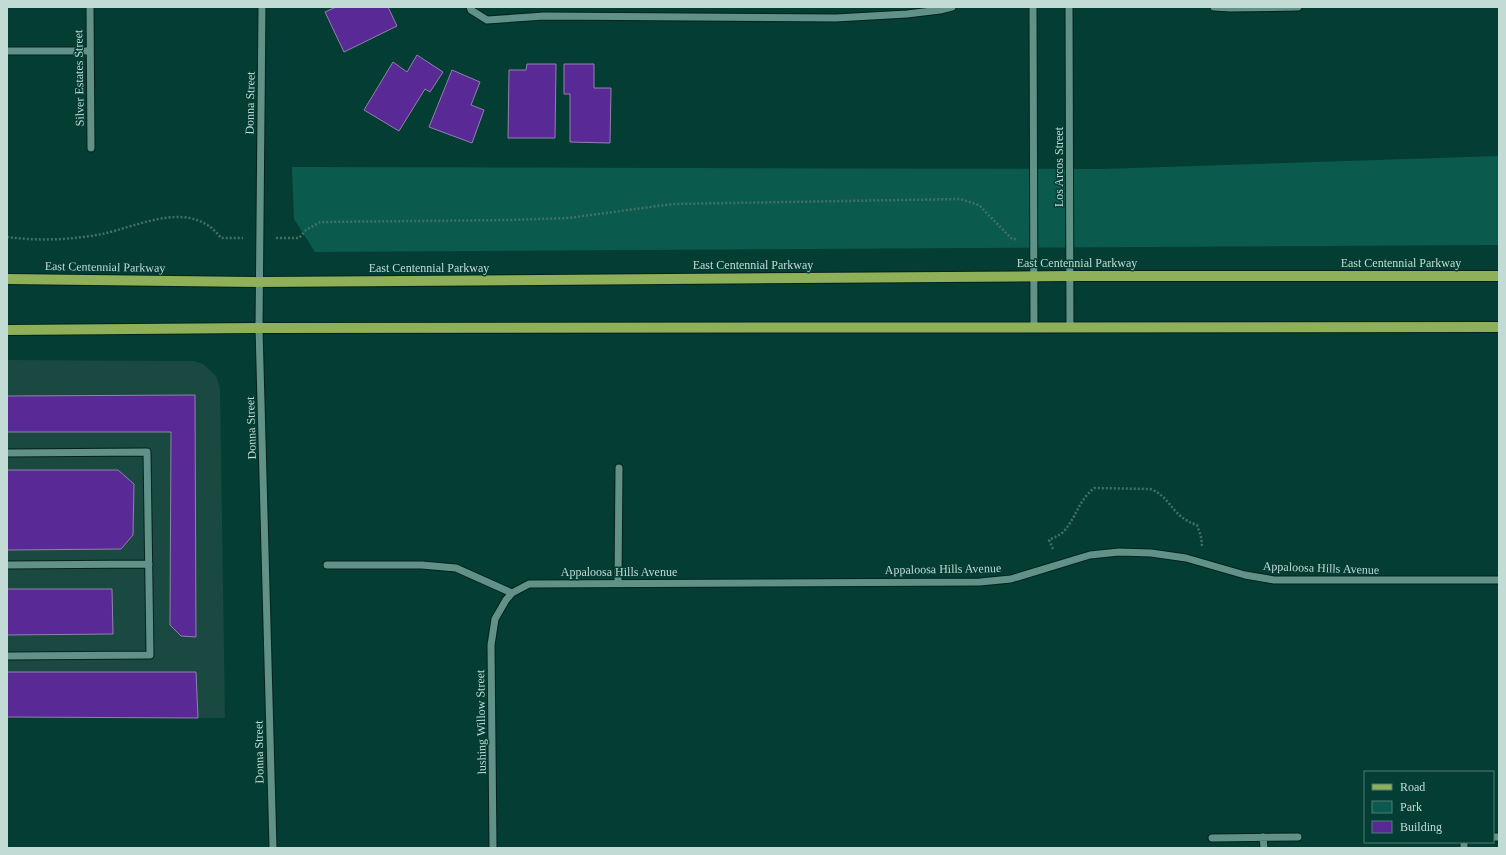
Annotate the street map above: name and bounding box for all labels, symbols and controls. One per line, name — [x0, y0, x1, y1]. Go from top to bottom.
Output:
street label: Silver Estates Street — [71, 29, 87, 126]
street label: Donna Street — [242, 71, 258, 135]
street label: Los Arcos Street — [1052, 126, 1066, 207]
street label: East Centennial Parkway — [1017, 256, 1137, 270]
street label: East Centennial Parkway — [1341, 256, 1461, 270]
street label: East Centennial Parkway — [693, 258, 813, 272]
street label: East Centennial Parkway — [45, 259, 165, 275]
street label: East Centennial Parkway — [369, 261, 489, 275]
street label: Donna Street — [243, 396, 259, 460]
street label: Appaloosa Hills Avenue — [1263, 559, 1379, 577]
street label: Appaloosa Hills Avenue — [885, 561, 1001, 577]
street label: Appaloosa Hills Avenue — [561, 565, 677, 579]
street label: lushing Willow Street — [473, 669, 489, 774]
street label: Donna Street — [251, 720, 267, 784]
legend — [1364, 771, 1494, 843]
text: Road — [1400, 780, 1425, 794]
text: Park — [1400, 800, 1422, 814]
text: Building — [1400, 820, 1442, 834]

